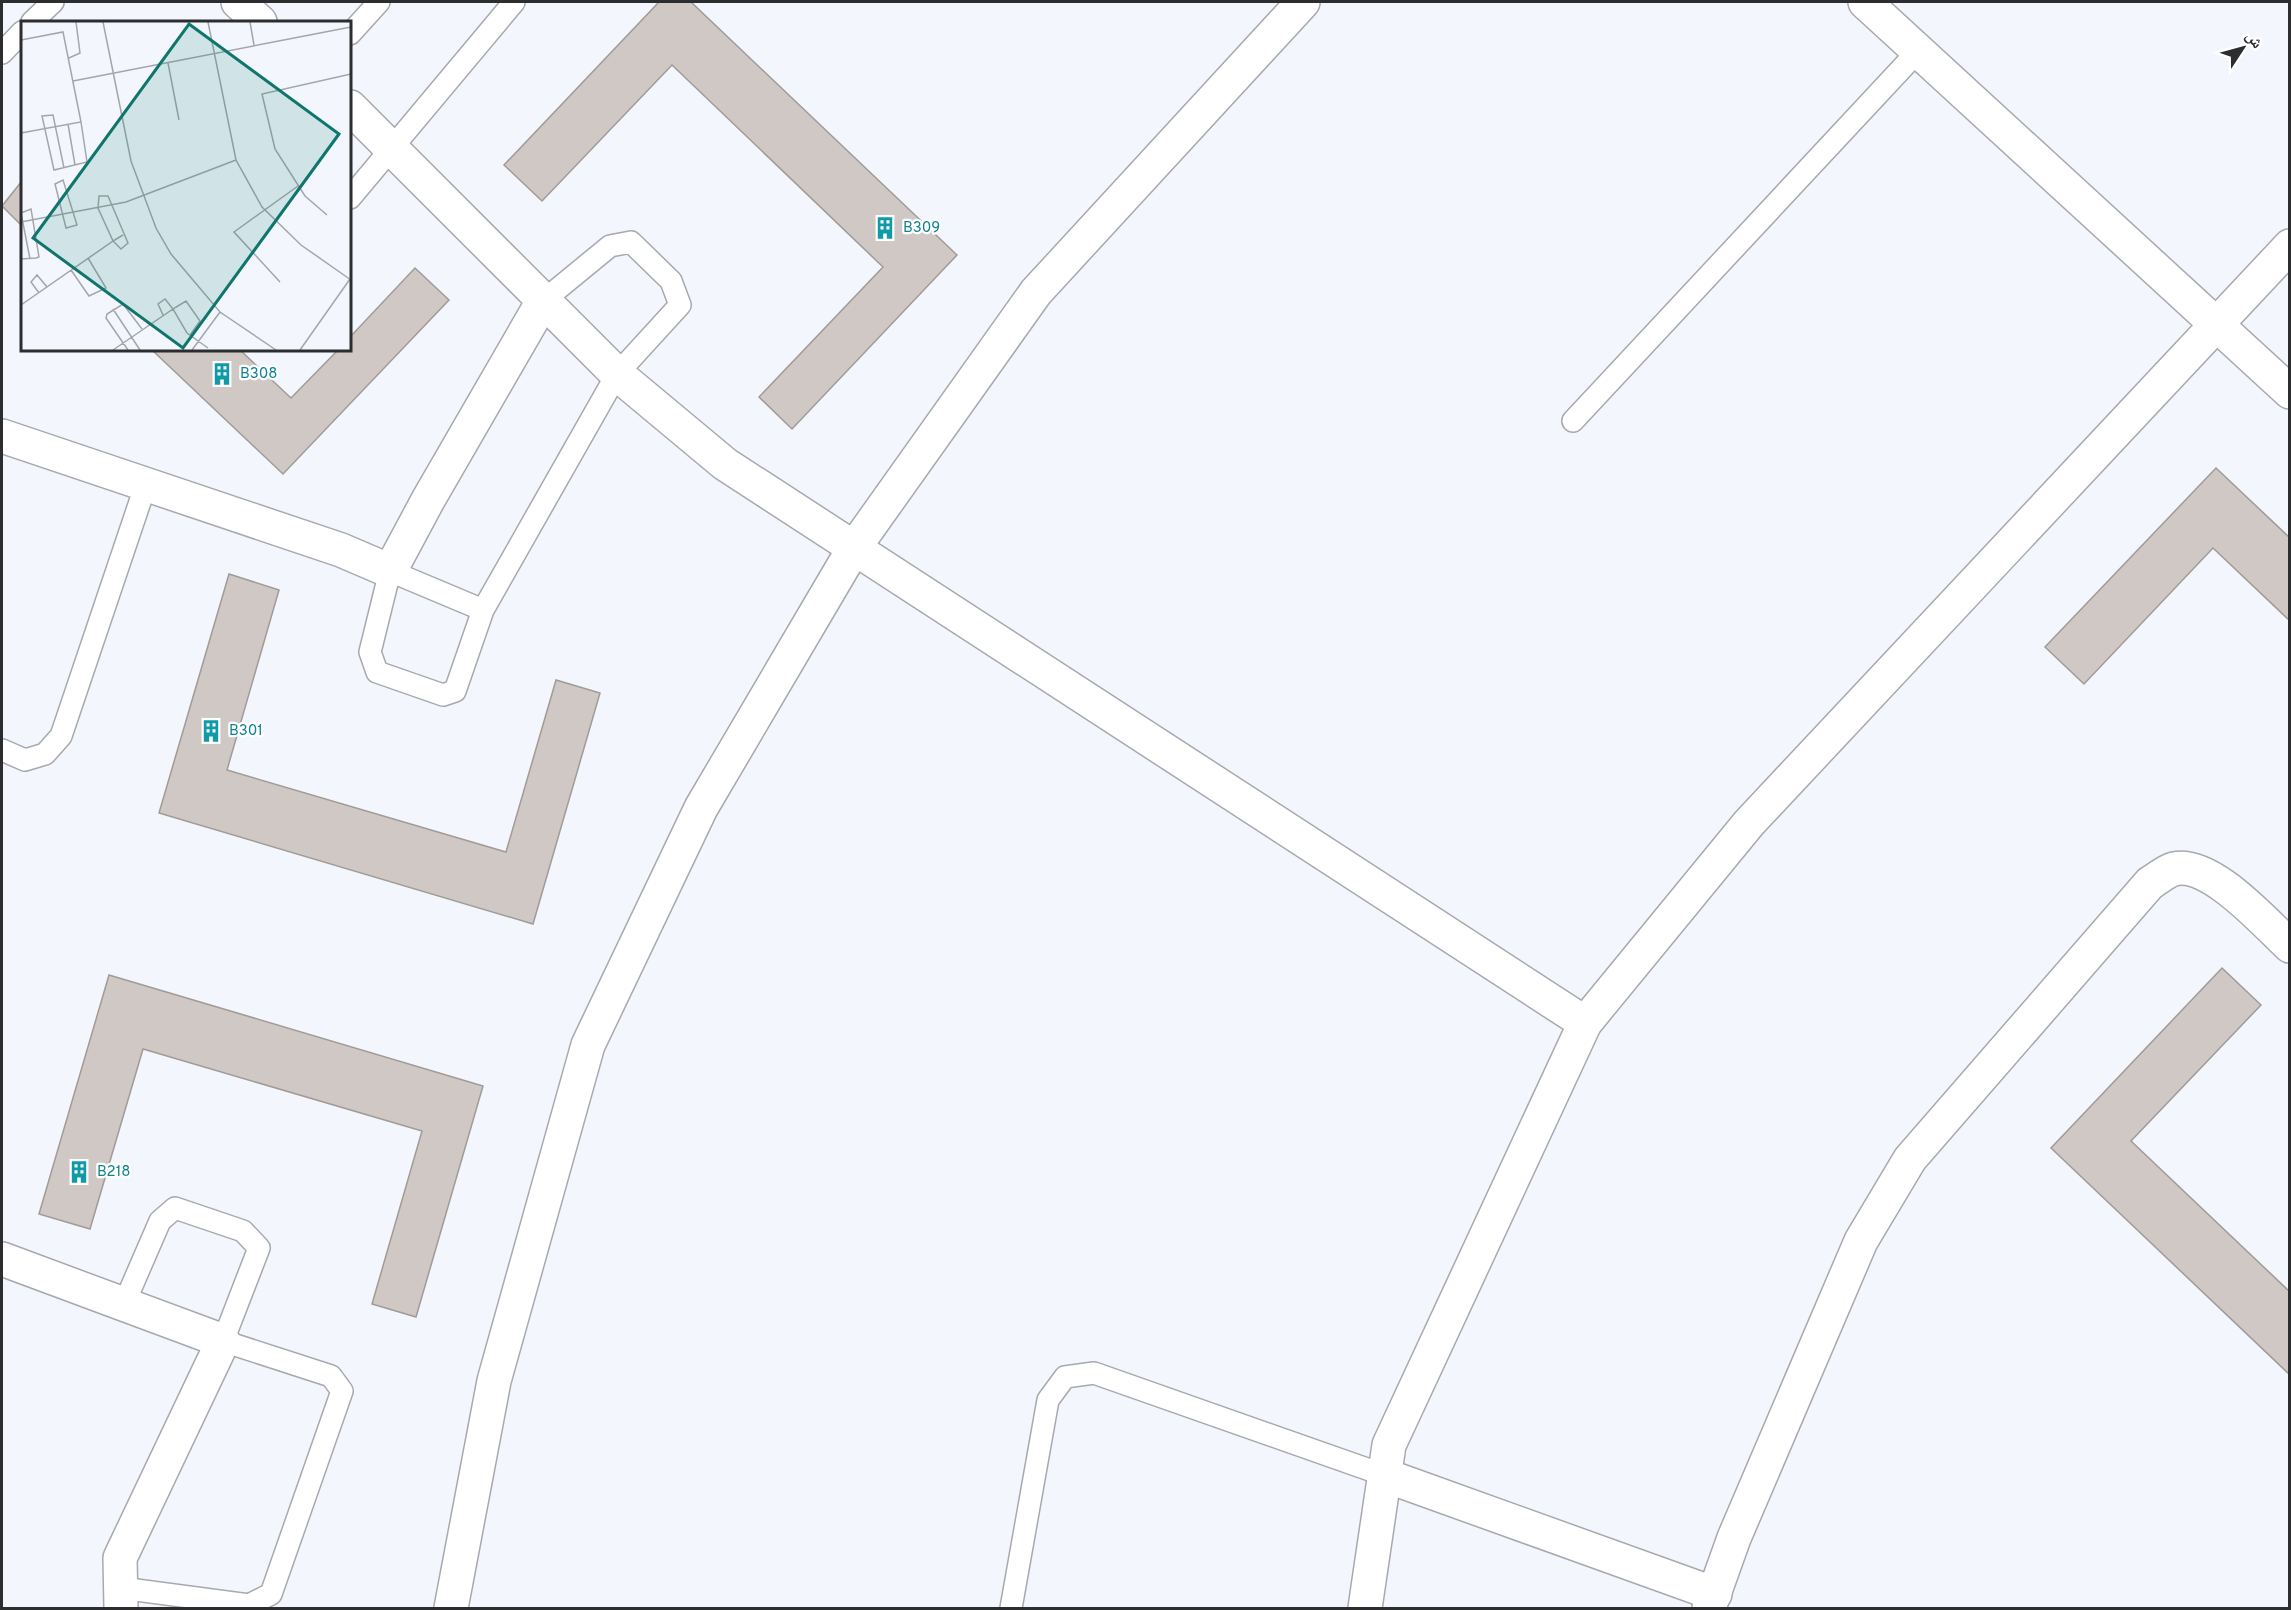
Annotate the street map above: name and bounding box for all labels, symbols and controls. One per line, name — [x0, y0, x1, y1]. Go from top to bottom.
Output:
north arrow — [2213, 18, 2273, 78]
inset map — [21, 21, 351, 351]
text: ش — [2240, 28, 2267, 53]
building icon: B309 — [872, 215, 898, 241]
place label: B309 — [903, 219, 940, 238]
building icon: B308 — [209, 361, 235, 387]
place label: B308 — [240, 365, 278, 384]
building icon: B301 — [198, 718, 224, 744]
place label: B301 — [229, 722, 263, 741]
building icon: B218 — [66, 1159, 92, 1185]
place label: B218 — [97, 1163, 130, 1182]

